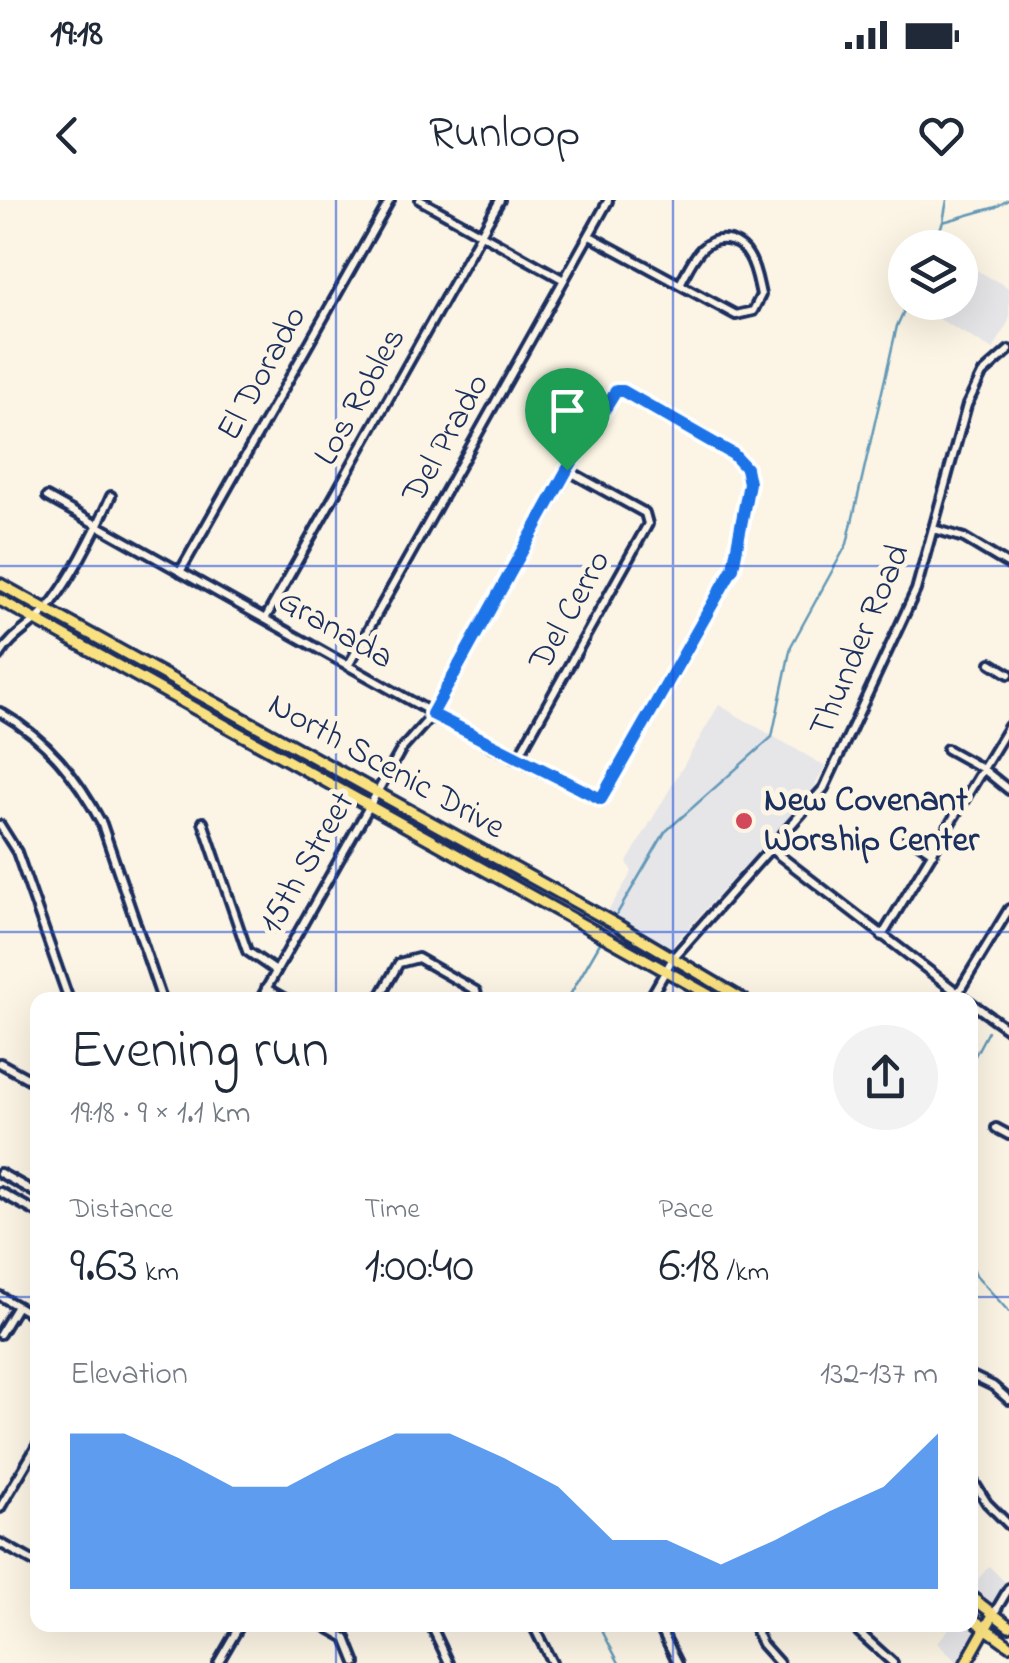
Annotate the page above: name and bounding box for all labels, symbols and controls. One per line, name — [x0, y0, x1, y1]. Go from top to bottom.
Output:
text: 19:18 — [50, 7, 103, 63]
text: Runloop — [429, 102, 580, 168]
icon: back — [40, 108, 95, 163]
icon: heart — [914, 108, 969, 163]
map controls — [888, 230, 978, 320]
button: layers — [888, 230, 978, 320]
street label: El Dorado — [205, 297, 321, 451]
street label: Los Robles — [302, 319, 420, 475]
street label: Del Prado — [390, 365, 504, 514]
pin — [525, 368, 610, 471]
icon: arrive — [540, 383, 595, 438]
street label: Thunder Road — [797, 537, 925, 745]
street label: Del Cerro — [517, 541, 625, 681]
street label: Granada — [268, 576, 402, 684]
street label: North Scenic Drive — [258, 681, 514, 854]
place label: New Covenant Worship Center — [764, 776, 980, 867]
street label: 15th Street — [247, 782, 369, 944]
marker: New Covenant Worship Center — [733, 810, 755, 832]
text: Evening run — [70, 1013, 329, 1093]
button: share — [833, 1025, 938, 1130]
text: 19:18 · 9 × 1.1 km — [70, 1091, 251, 1138]
text: Distance — [70, 1190, 173, 1231]
text: Time — [364, 1190, 420, 1231]
text: Pace — [659, 1190, 713, 1231]
text: 9.63 — [70, 1231, 138, 1304]
text: 1:00:40 — [364, 1231, 474, 1304]
text: 6:18 — [659, 1231, 720, 1304]
text: km — [138, 1253, 179, 1294]
text: /km — [720, 1253, 769, 1294]
text: Elevation — [70, 1352, 188, 1399]
text: 132–137 m — [820, 1352, 938, 1399]

